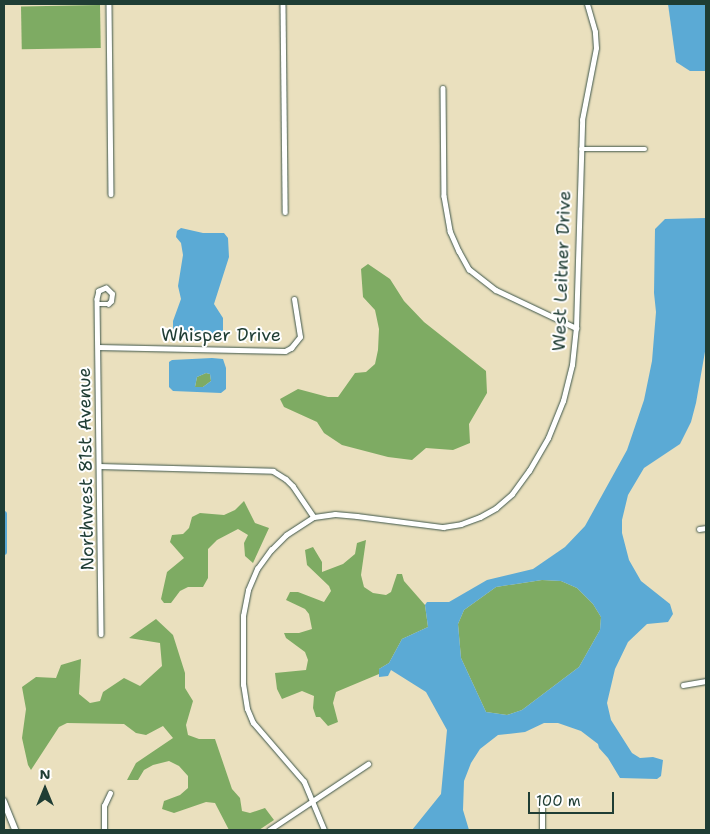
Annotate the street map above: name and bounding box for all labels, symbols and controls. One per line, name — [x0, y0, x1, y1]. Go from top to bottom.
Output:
street label: West Leitner Drive — [548, 190, 576, 352]
street label: Whisper Drive — [161, 324, 281, 346]
street label: Northwest 81st Avenue — [73, 367, 99, 571]
north arrow — [20, 764, 70, 814]
text: N — [39, 765, 51, 783]
scale bar — [530, 782, 616, 814]
text: 100 m — [536, 791, 581, 811]

